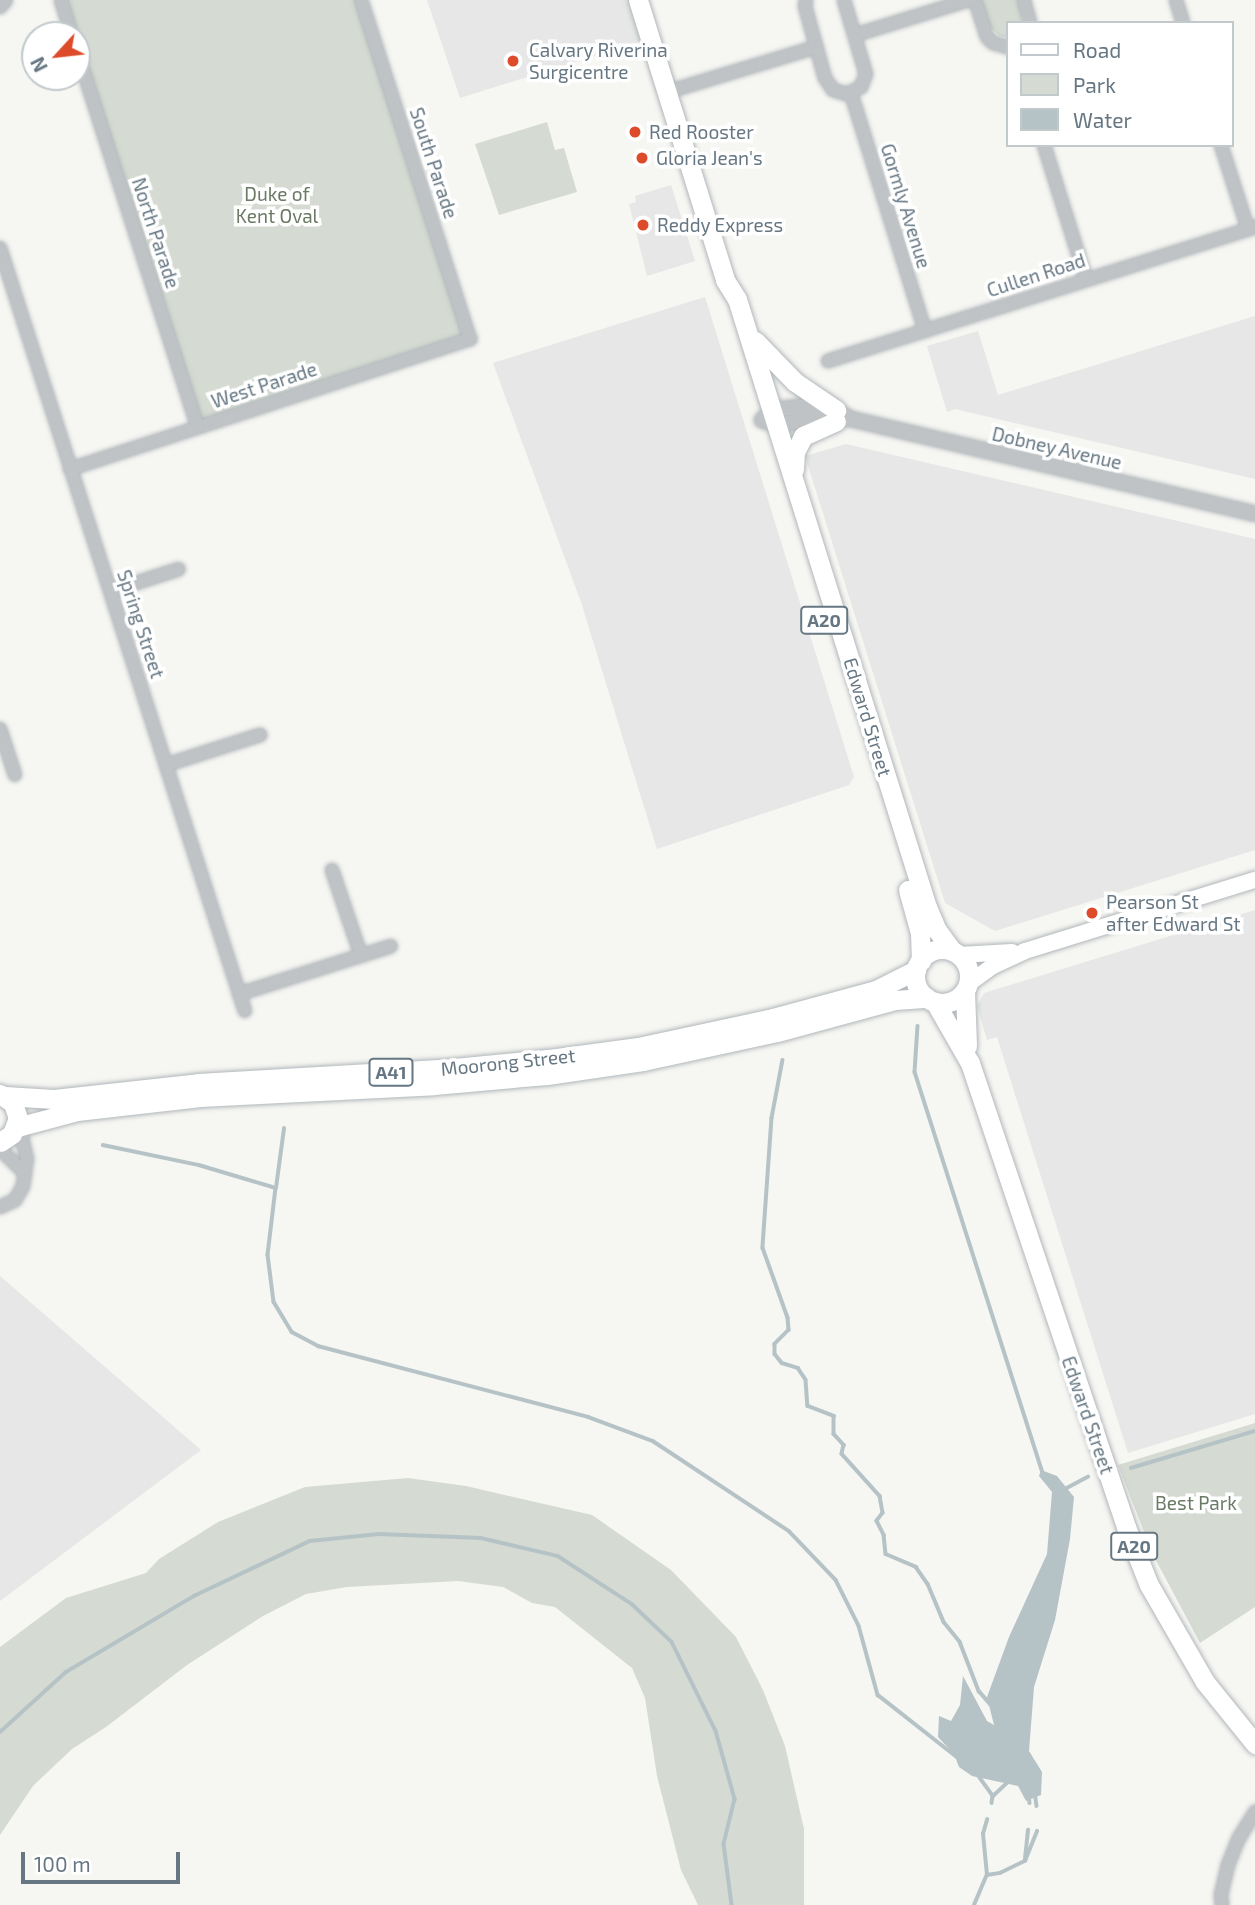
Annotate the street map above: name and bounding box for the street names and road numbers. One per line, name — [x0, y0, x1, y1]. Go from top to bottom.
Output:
street label: South Parade — [405, 105, 463, 221]
street label: Gormly Avenue — [876, 140, 936, 272]
street label: North Parade — [127, 175, 185, 291]
street label: Cullen Road — [984, 248, 1088, 302]
street label: West Parade — [208, 357, 320, 413]
street label: Dobney Avenue — [989, 422, 1125, 474]
street label: Spring Street — [113, 567, 169, 681]
road number: A20 — [800, 606, 848, 634]
street label: Edward Street — [839, 655, 897, 779]
street label: Moorong Street — [440, 1044, 576, 1080]
road number: A41 — [368, 1058, 414, 1086]
street label: Edward Street — [1057, 1353, 1119, 1477]
road number: A20 — [1110, 1532, 1158, 1560]

